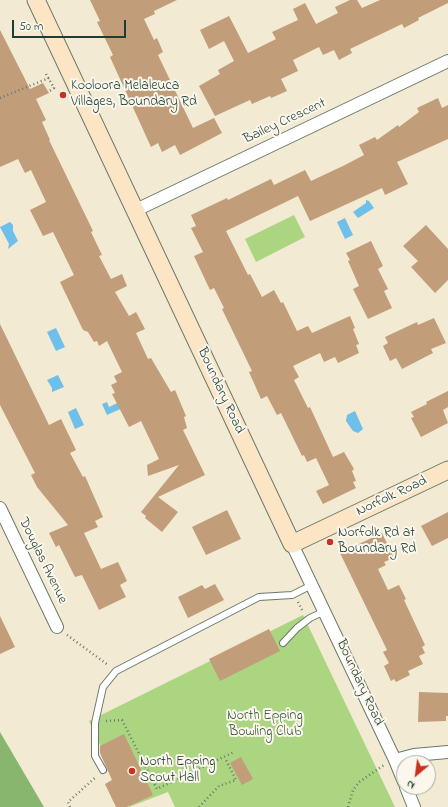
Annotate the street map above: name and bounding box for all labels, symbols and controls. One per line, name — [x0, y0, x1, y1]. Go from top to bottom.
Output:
scale bar — [14, 12, 128, 38]
text: 50 m — [19, 18, 43, 36]
place label: Kooloora Melaleuca Villages, Boundary Rd — [71, 79, 197, 112]
marker: Kooloora Melaleuca Villages, Boundary Rd — [58, 90, 68, 100]
street label: Bailey Crescent — [241, 96, 329, 148]
street label: Boundary Road — [193, 345, 247, 437]
street label: Norfolk Road — [354, 473, 430, 521]
street label: Douglas Avenue — [14, 515, 70, 607]
place label: Norfolk Rd at Boundary Rd — [338, 526, 416, 558]
marker: Norfolk Rd at Boundary Rd — [325, 537, 335, 547]
street label: Boundary Road — [332, 637, 386, 729]
park label: North Epping Bowling Club — [227, 709, 303, 742]
place label: North Epping Scout Hall — [140, 755, 215, 788]
north arrow — [396, 755, 436, 795]
marker: North Epping Scout Hall — [127, 766, 137, 776]
text: N — [404, 776, 418, 793]

